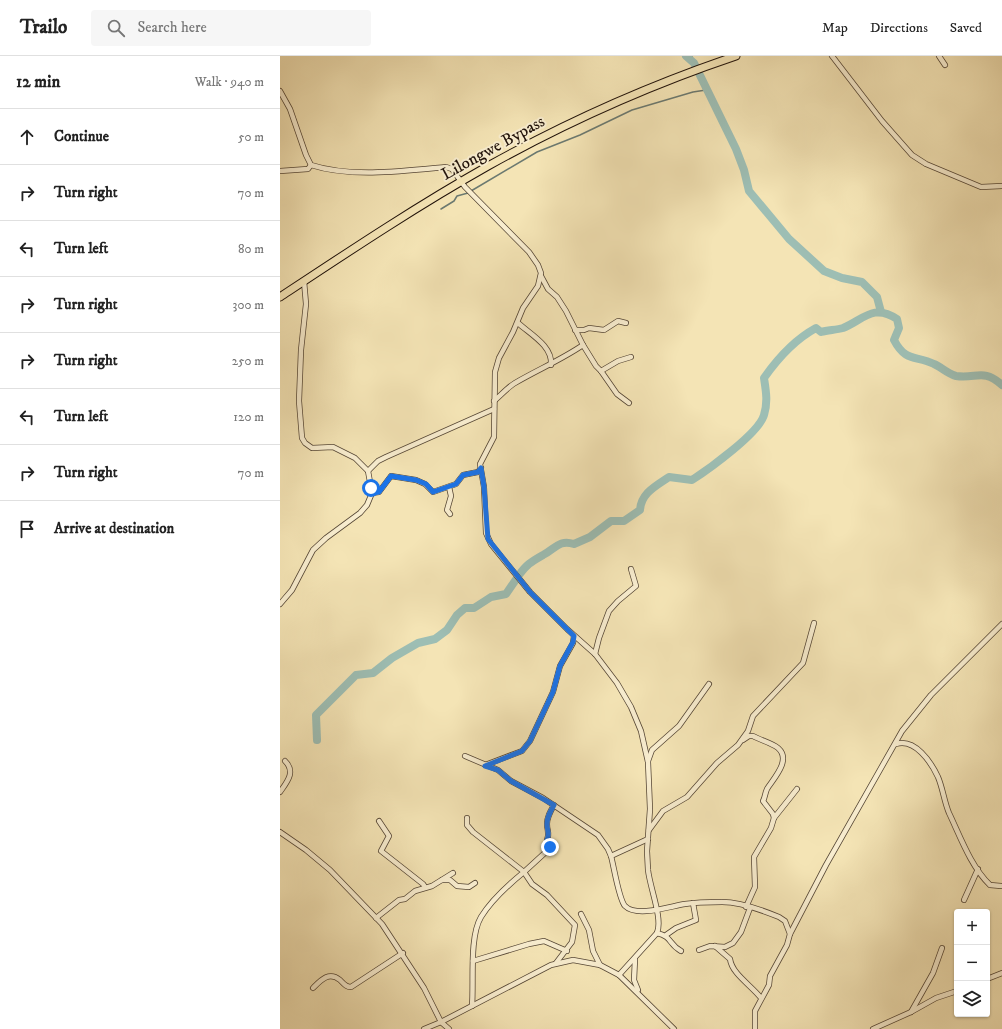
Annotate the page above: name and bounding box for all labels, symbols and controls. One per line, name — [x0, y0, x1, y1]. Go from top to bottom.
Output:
search box — [91, 10, 371, 46]
text: Trailo — [20, 16, 67, 39]
icon: search — [105, 17, 127, 39]
text: Search here — [137, 18, 207, 37]
text: Map — [822, 19, 848, 37]
text: Directions — [870, 19, 928, 37]
text: Saved — [950, 19, 982, 37]
text: 12 min — [16, 71, 60, 93]
text: Walk · 940 m — [195, 74, 264, 90]
street label: Lilongwe Bypass — [437, 110, 549, 185]
icon: ahead — [16, 126, 38, 148]
text: Continue — [54, 127, 109, 146]
text: 50 m — [238, 129, 264, 145]
icon: right — [16, 182, 38, 204]
text: Turn right — [54, 183, 117, 202]
text: 70 m — [238, 185, 264, 201]
icon: left — [16, 238, 38, 260]
text: Turn left — [54, 239, 108, 258]
text: 80 m — [238, 241, 264, 257]
icon: right — [16, 294, 38, 316]
text: Turn right — [54, 295, 117, 314]
text: 300 m — [233, 297, 264, 313]
icon: right — [16, 350, 38, 372]
text: Turn right — [54, 351, 117, 370]
text: 250 m — [232, 353, 264, 369]
icon: left — [16, 406, 38, 428]
text: Turn left — [54, 407, 108, 426]
text: 120 m — [233, 409, 264, 425]
icon: right — [16, 462, 38, 484]
text: Turn right — [54, 463, 117, 482]
text: 70 m — [238, 465, 264, 481]
route start — [362, 479, 380, 497]
icon: arrive — [16, 518, 38, 540]
text: Arrive at destination — [54, 519, 174, 538]
route end — [541, 838, 559, 856]
map controls — [954, 909, 990, 1017]
button: + — [954, 909, 990, 945]
button: − — [954, 945, 990, 981]
button: layers — [954, 981, 990, 1017]

